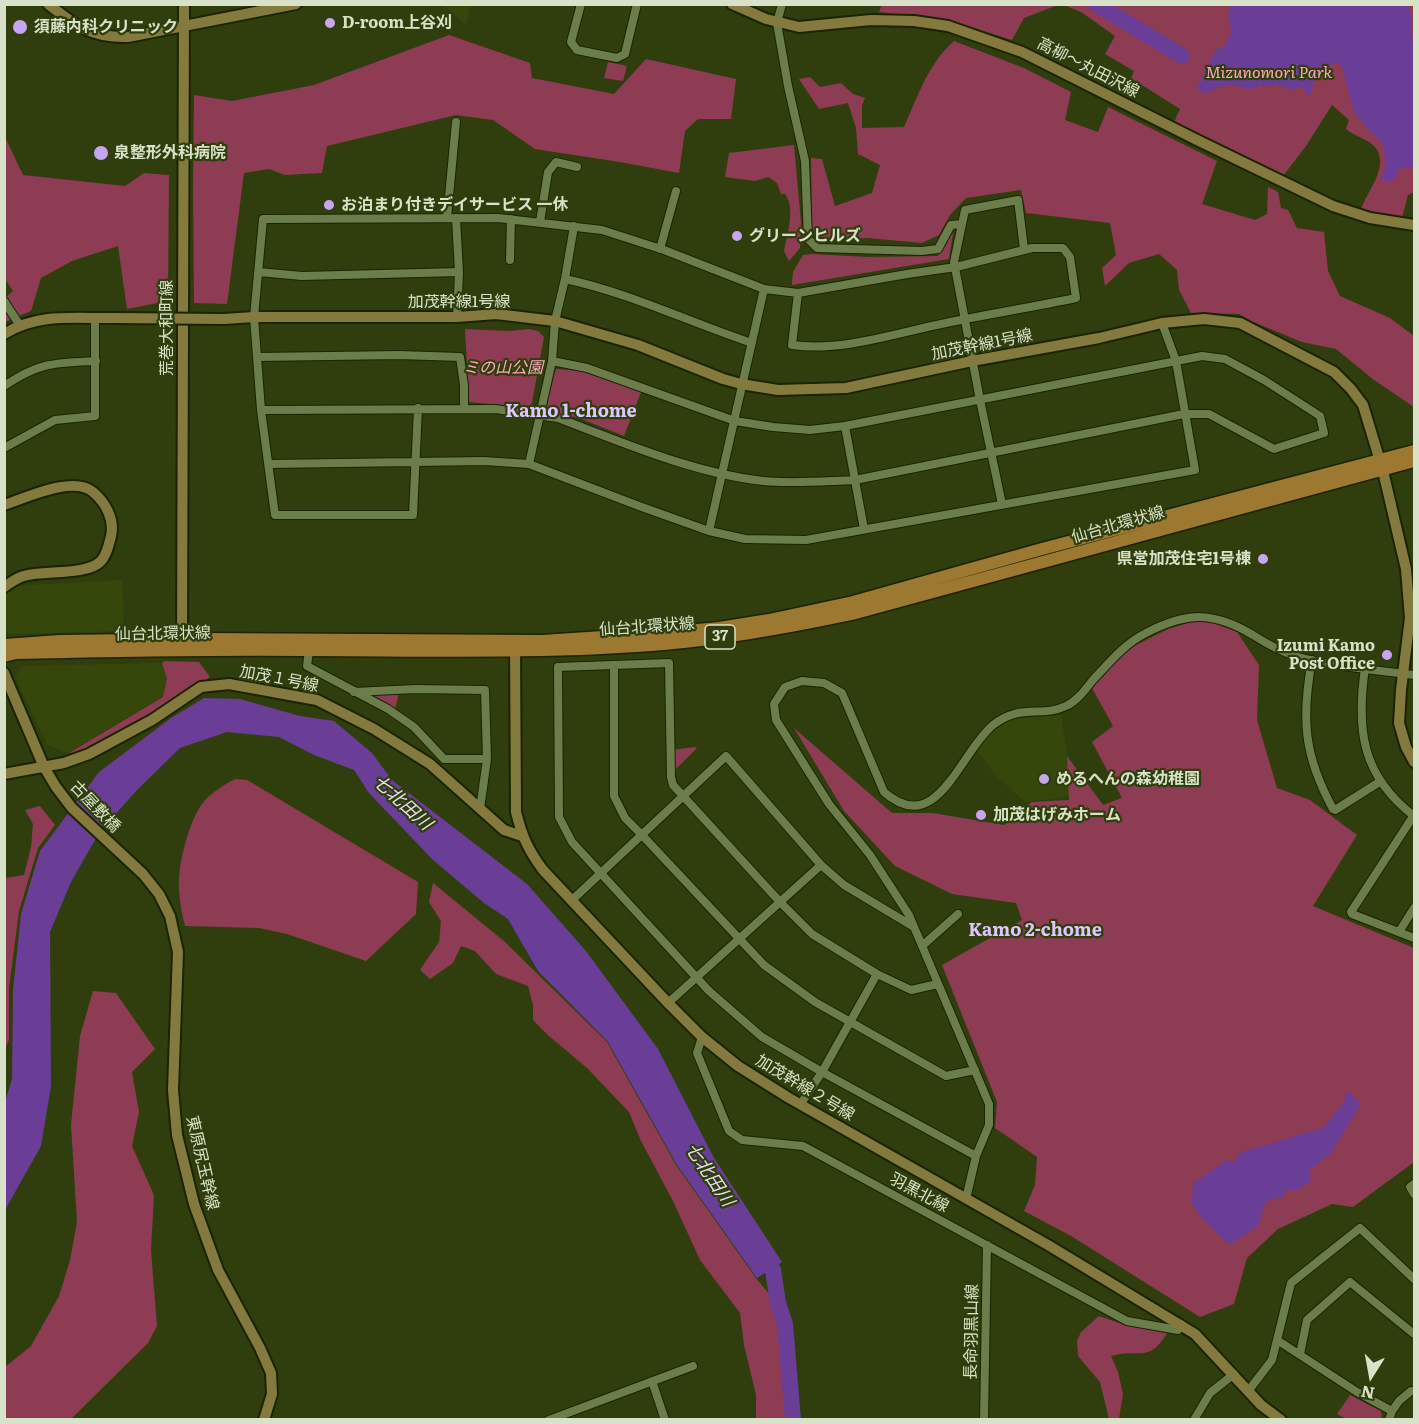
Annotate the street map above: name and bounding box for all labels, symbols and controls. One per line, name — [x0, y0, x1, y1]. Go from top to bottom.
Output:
place label: D-room上谷刈 — [342, 13, 452, 33]
marker: D-room上谷刈 — [323, 16, 337, 30]
place label: 須藤内科クリニック — [34, 17, 178, 37]
marker: 須藤内科クリニック — [11, 18, 29, 36]
street label: 高柳～丸田沢線 — [1034, 34, 1142, 102]
park label: Mizunomori Park — [1206, 63, 1332, 83]
place label: 泉整形外科病院 — [114, 143, 226, 163]
marker: 泉整形外科病院 — [92, 144, 110, 162]
place label: お泊まり付きデイサービス 一休 — [341, 195, 568, 215]
marker: お泊まり付きデイサービス 一休 — [322, 198, 336, 212]
place label: グリーンヒルズ — [749, 226, 861, 246]
marker: グリーンヒルズ — [730, 229, 744, 243]
street label: 荒巻大和町線 — [157, 280, 177, 376]
street label: 加茂幹線1号線 — [408, 292, 510, 312]
street label: 加茂幹線1号線 — [930, 326, 1034, 364]
park label: ミの山公園 — [463, 358, 543, 378]
district label: Kamo 1-chome — [505, 401, 637, 423]
street label: 仙台北環状線 — [1069, 503, 1167, 547]
place label: 県営加茂住宅1号棟 — [1116, 549, 1251, 569]
marker: 県営加茂住宅1号棟 — [1256, 552, 1270, 566]
street label: 仙台北環状線 — [598, 614, 696, 640]
street label: 仙台北環状線 — [115, 624, 211, 644]
road number: 37 — [705, 625, 735, 649]
place label: Izumi Kamo Post Office — [1277, 636, 1375, 674]
marker: Izumi Kamo Post Office — [1380, 648, 1394, 662]
street label: 加茂１号線 — [238, 662, 320, 696]
place label: めるへんの森幼稚園 — [1056, 769, 1200, 789]
water label: 七北田川 — [368, 771, 436, 835]
marker: めるへんの森幼稚園 — [1037, 772, 1051, 786]
street label: 古屋敷橋 — [66, 777, 124, 837]
place label: 加茂はげみホーム — [993, 805, 1121, 825]
marker: 加茂はげみホーム — [974, 808, 988, 822]
district label: Kamo 2-chome — [968, 920, 1102, 942]
street label: 加茂幹線２号線 — [752, 1051, 858, 1125]
street label: 東原尻玉幹線 — [182, 1114, 222, 1212]
water label: 七北田川 — [680, 1139, 738, 1211]
street label: 羽黒北線 — [886, 1170, 952, 1216]
street label: 長命羽黒山線 — [962, 1284, 982, 1380]
north arrow — [1341, 1346, 1401, 1406]
text: N — [1359, 1381, 1376, 1407]

